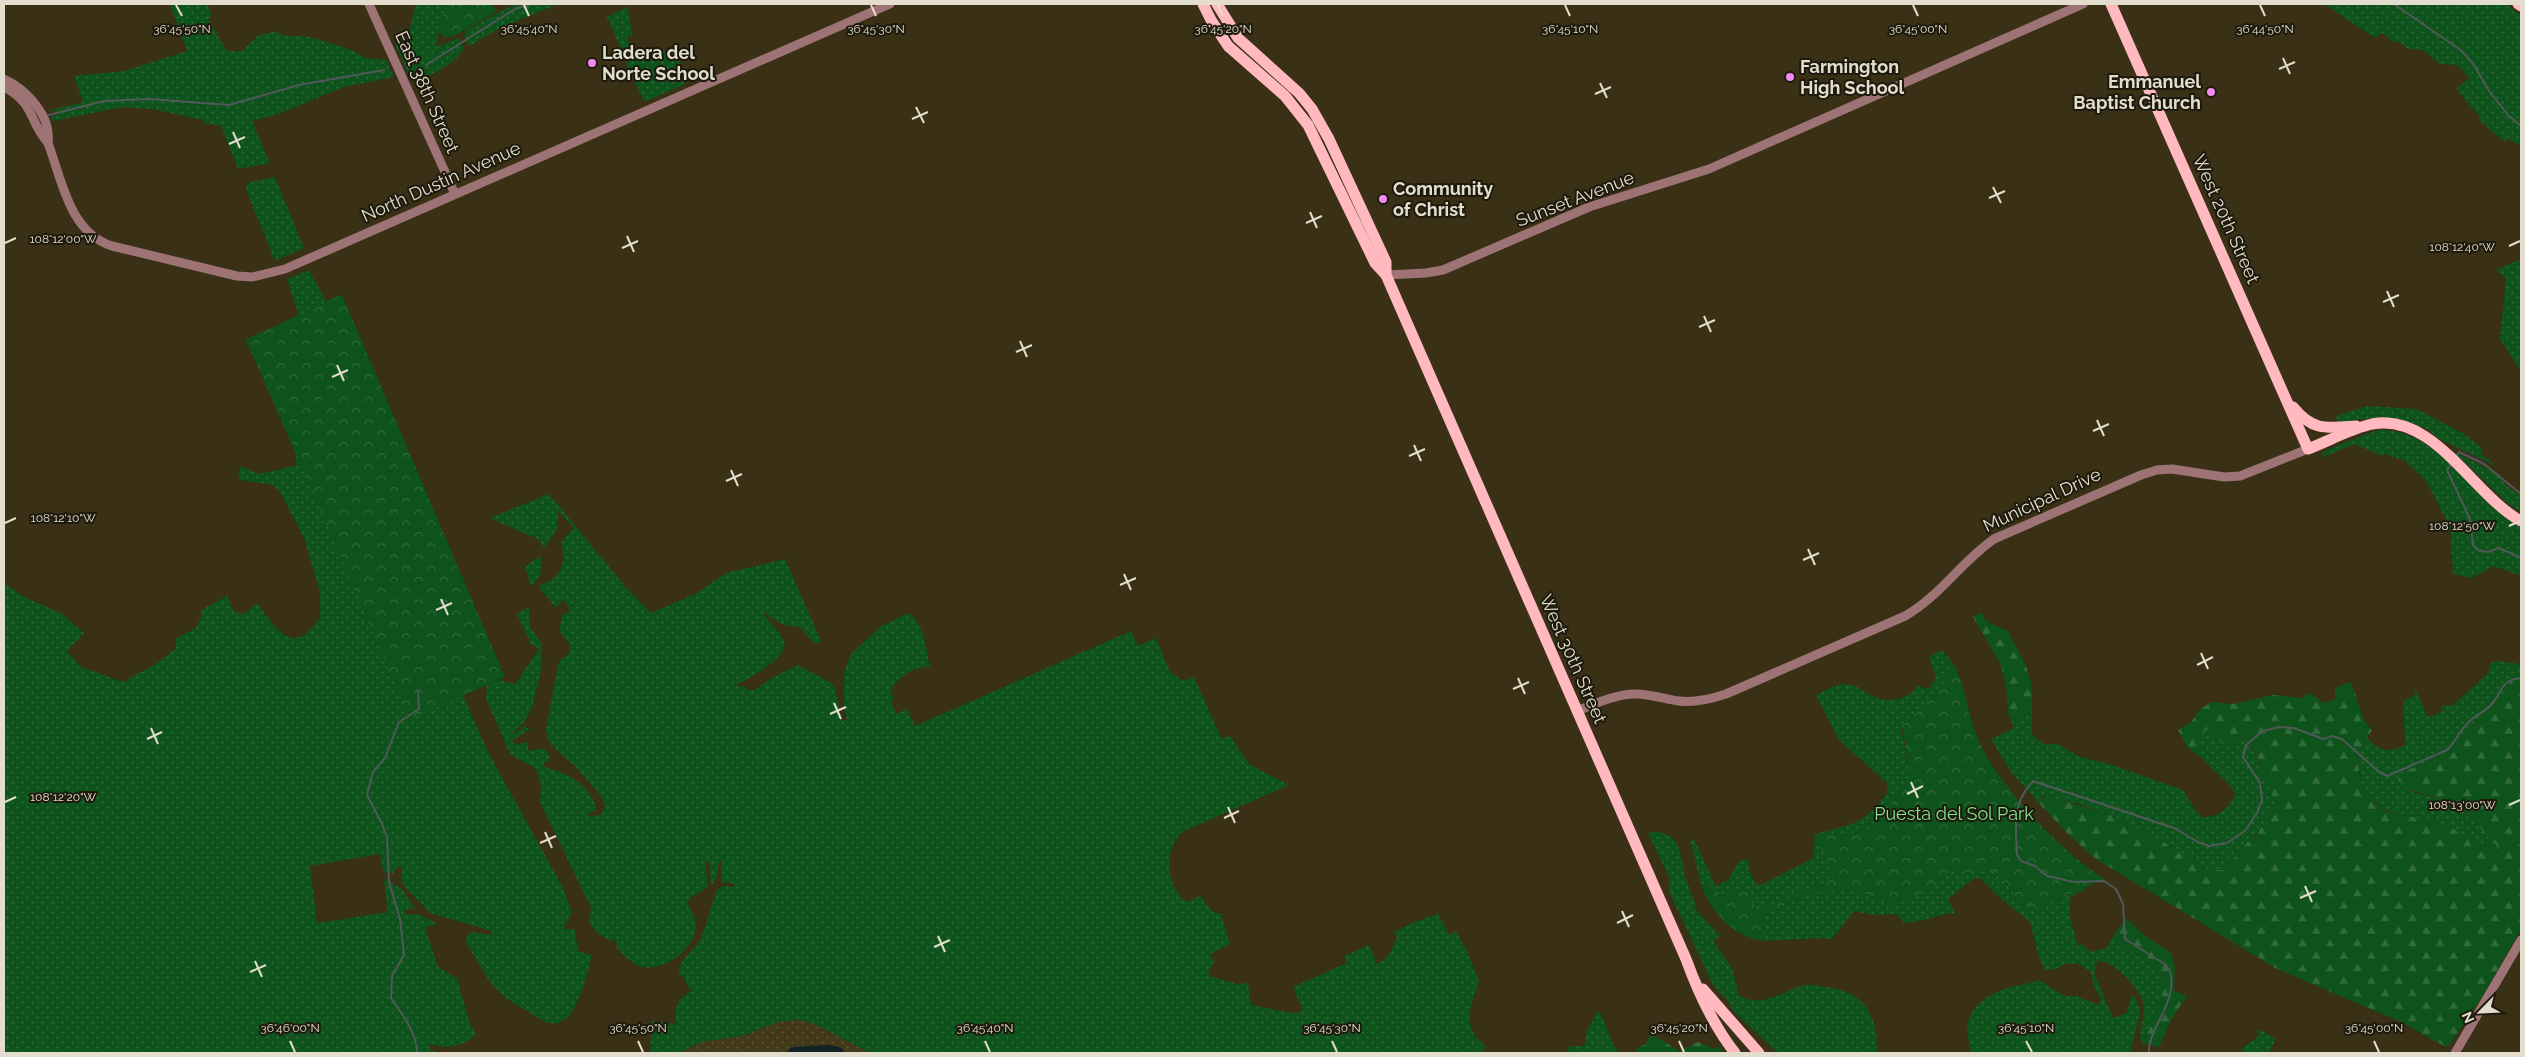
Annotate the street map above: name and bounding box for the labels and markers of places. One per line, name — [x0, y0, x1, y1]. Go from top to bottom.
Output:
place label: Ladera del Norte School — [602, 42, 715, 84]
place label: Farmington High School — [1800, 56, 1904, 98]
marker: Ladera del Norte School — [586, 57, 598, 69]
marker: Farmington High School — [1784, 71, 1796, 83]
place label: Emmanuel Baptist Church — [2073, 71, 2201, 113]
marker: Emmanuel Baptist Church — [2205, 86, 2217, 98]
place label: Community of Christ — [1393, 178, 1493, 220]
marker: Community of Christ — [1377, 193, 1389, 205]

